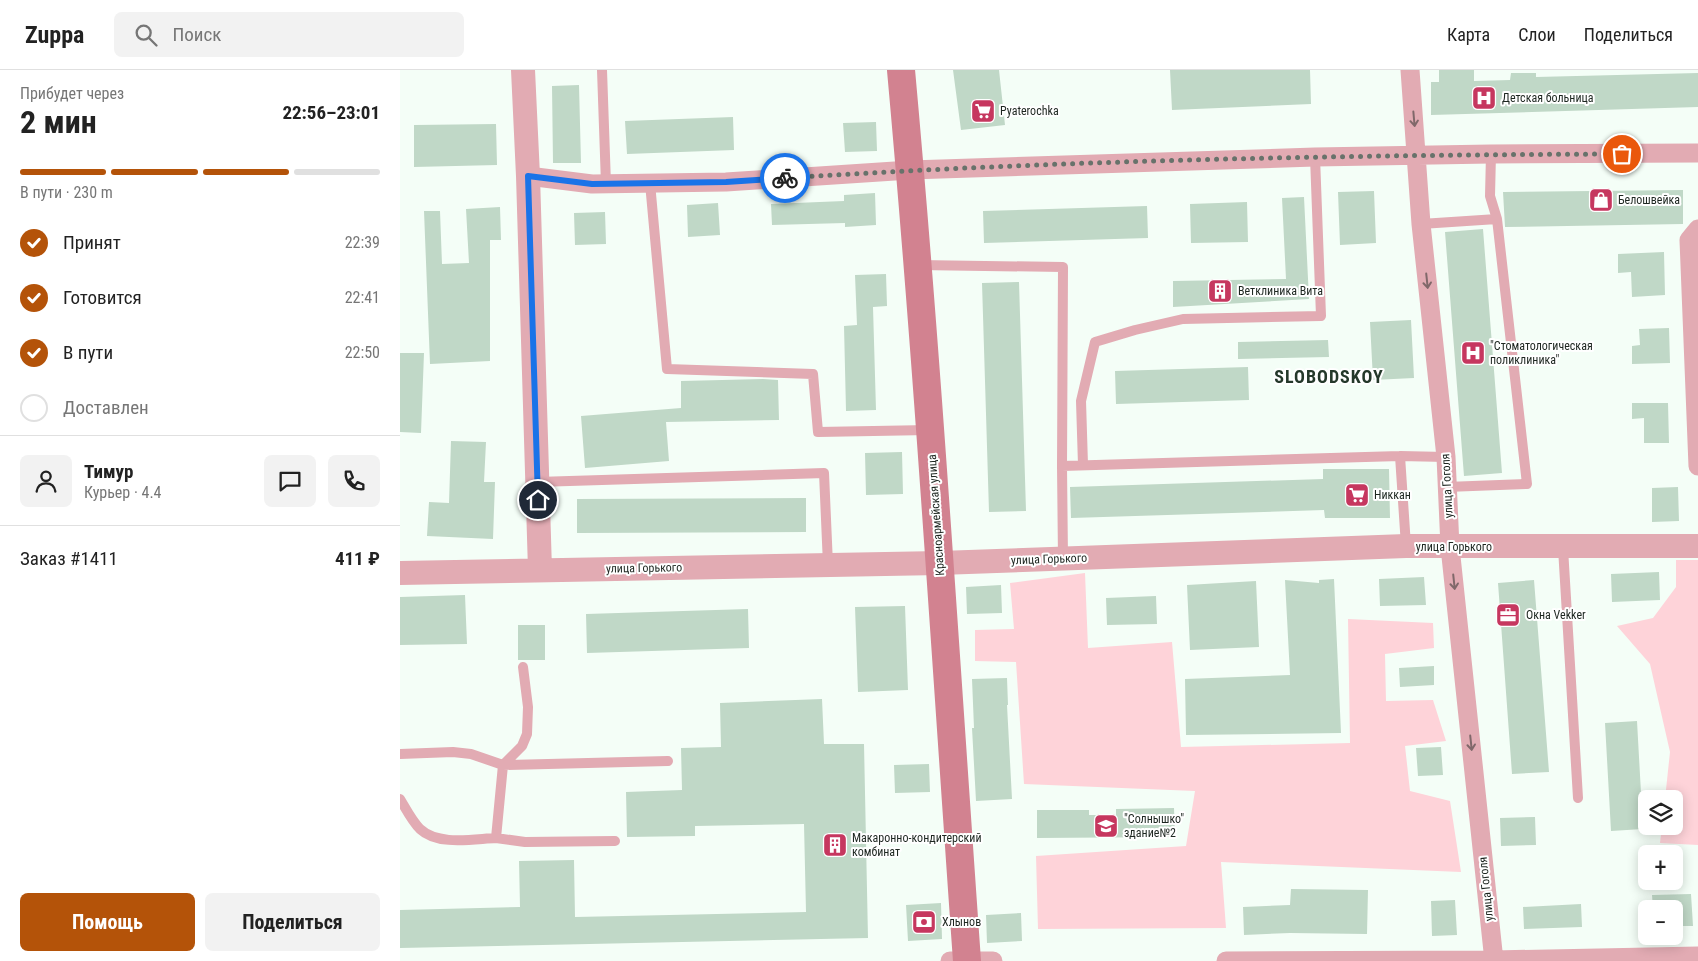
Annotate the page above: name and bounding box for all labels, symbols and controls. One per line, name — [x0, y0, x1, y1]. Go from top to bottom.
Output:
search box — [114, 12, 464, 57]
text: Zuppa — [25, 21, 84, 49]
icon: search — [132, 21, 160, 49]
text: Поиск — [172, 23, 221, 46]
text: Карта — [1447, 24, 1490, 45]
text: Слои — [1518, 24, 1556, 45]
text: Поделиться — [1584, 24, 1673, 45]
text: Прибудет через — [20, 84, 124, 103]
hospital icon: Детская больница — [1471, 85, 1497, 111]
place label: Детская больница — [1502, 91, 1594, 105]
supermarket icon: Pyaterochka — [970, 98, 996, 124]
text: 22:56–23:01 — [282, 101, 380, 124]
text: 2 мин — [20, 103, 97, 141]
place label: Pyaterochka — [1000, 104, 1059, 118]
one-way arrow — [1410, 110, 1419, 126]
pin — [1601, 133, 1643, 175]
icon: bag — [1608, 140, 1636, 168]
courier — [760, 153, 810, 203]
icon: bike — [771, 164, 799, 192]
text: В пути · 230 m — [20, 183, 113, 202]
shop icon: Белошвейка — [1588, 187, 1614, 213]
place label: Белошвейка — [1618, 193, 1680, 207]
icon: check — [20, 229, 48, 257]
text: Принят — [63, 231, 121, 254]
text: 22:39 — [345, 233, 380, 252]
one-way arrow — [1422, 272, 1432, 288]
building icon: Ветклиника Вита — [1207, 278, 1233, 304]
icon: check — [20, 284, 48, 312]
place label: Ветклиника Вита — [1238, 284, 1323, 298]
text: Готовится — [63, 286, 142, 309]
text: 22:41 — [345, 288, 380, 307]
icon: check — [20, 339, 48, 367]
place label: "Стоматологическая поликлиника" — [1490, 339, 1593, 367]
hospital icon: "Стоматологическая поликлиника" — [1460, 340, 1486, 366]
text: В пути — [63, 341, 113, 364]
text: 22:50 — [345, 343, 380, 362]
district label: SLOBODSKOY — [1274, 366, 1384, 387]
text: Доставлен — [63, 396, 149, 419]
street label: улица Гоголя — [1438, 453, 1456, 519]
street label: Красноармейская улица — [925, 454, 947, 576]
button: person — [20, 455, 72, 507]
button: chat — [264, 455, 316, 507]
button: phone — [328, 455, 380, 507]
text: Тимур — [84, 460, 133, 483]
pin — [517, 479, 559, 521]
supermarket icon: Никкан — [1344, 482, 1370, 508]
text: Курьер · 4.4 — [84, 483, 162, 502]
icon: home — [524, 486, 552, 514]
place label: Никкан — [1374, 488, 1411, 502]
street label: улица Горького — [1416, 540, 1492, 554]
text: Заказ #1411 — [20, 547, 118, 570]
text: 411 ₽ — [335, 547, 380, 570]
street label: улица Горького — [1011, 551, 1087, 567]
street label: улица Горького — [606, 560, 682, 576]
one-way arrow — [1449, 573, 1459, 589]
office icon: Окна Vekker — [1495, 602, 1521, 628]
place label: Окна Vekker — [1526, 608, 1586, 622]
one-way arrow — [1466, 735, 1476, 751]
map controls — [1638, 790, 1683, 945]
button: layers — [1638, 790, 1683, 835]
place label: "Солнышко" здание№2 — [1124, 812, 1184, 840]
school or university icon: "Солнышко" здание№2 — [1093, 813, 1119, 839]
place label: Макаронно-кондитерский комбинат — [852, 831, 982, 859]
building icon: Макаронно-кондитерский комбинат — [822, 832, 848, 858]
button: + — [1638, 845, 1683, 890]
street label: улица Гоголя — [1476, 856, 1496, 922]
button: Помощь — [20, 893, 195, 951]
button: Поделиться — [205, 893, 380, 951]
button: − — [1638, 900, 1683, 945]
bank icon: Хлынов — [911, 909, 937, 935]
place label: Хлынов — [942, 915, 981, 929]

